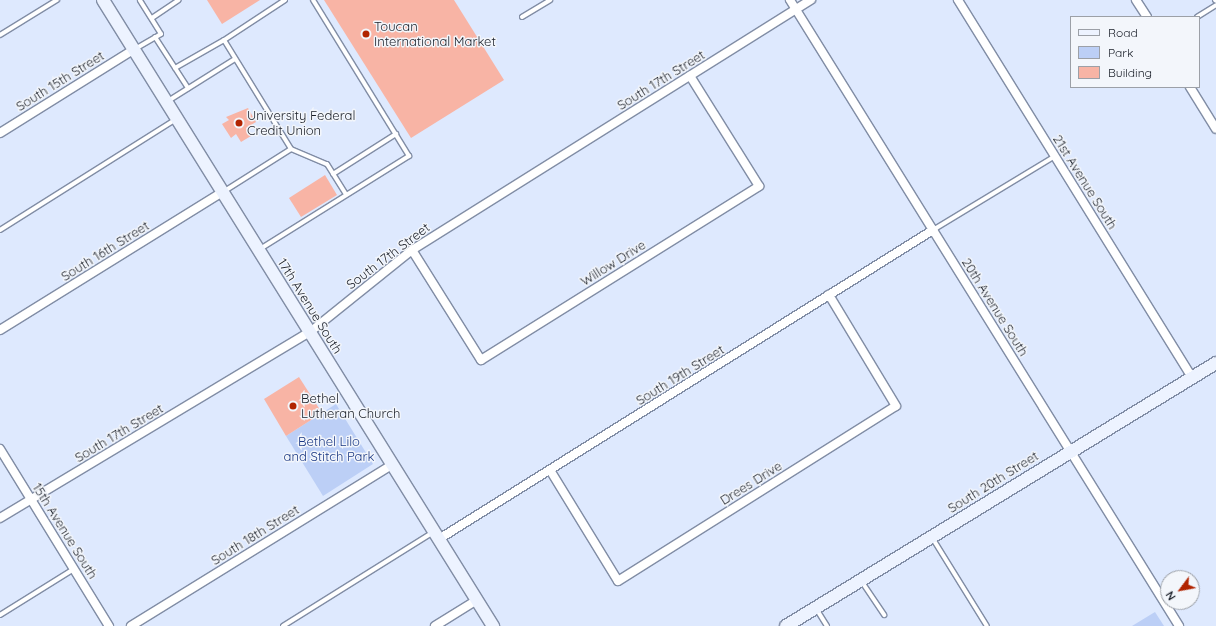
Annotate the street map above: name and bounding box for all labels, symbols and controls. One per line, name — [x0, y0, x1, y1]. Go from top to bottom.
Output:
legend — [1070, 16, 1200, 88]
place label: Toucan International Market — [374, 19, 496, 50]
text: Road — [1108, 25, 1138, 40]
marker: Toucan International Market — [361, 29, 371, 39]
text: Park — [1108, 45, 1133, 60]
street label: South 17th Street — [614, 47, 708, 113]
street label: South 15th Street — [13, 48, 107, 114]
text: Building — [1108, 65, 1152, 80]
place label: University Federal Credit Union — [247, 108, 355, 139]
marker: University Federal Credit Union — [234, 118, 244, 128]
street label: 21st Avenue South — [1050, 132, 1120, 232]
street label: South 16th Street — [58, 218, 152, 284]
street label: South 17th Street — [343, 220, 433, 292]
street label: Willow Drive — [578, 237, 648, 289]
street label: 20th Avenue South — [959, 255, 1031, 359]
street label: 17th Avenue South — [274, 256, 346, 356]
street label: South 19th Street — [633, 342, 727, 408]
place label: Bethel Lutheran Church — [301, 391, 400, 422]
street label: South 17th Street — [72, 400, 166, 466]
marker: Bethel Lutheran Church — [288, 401, 298, 411]
park label: Bethel Lilo and Stitch Park — [284, 434, 374, 465]
street label: South 20th Street — [945, 448, 1041, 516]
street label: Drees Drive — [717, 458, 785, 508]
street label: 15th Avenue South — [29, 480, 101, 582]
street label: South 18th Street — [208, 502, 302, 568]
north arrow — [1160, 570, 1200, 610]
text: N — [1163, 589, 1179, 603]

